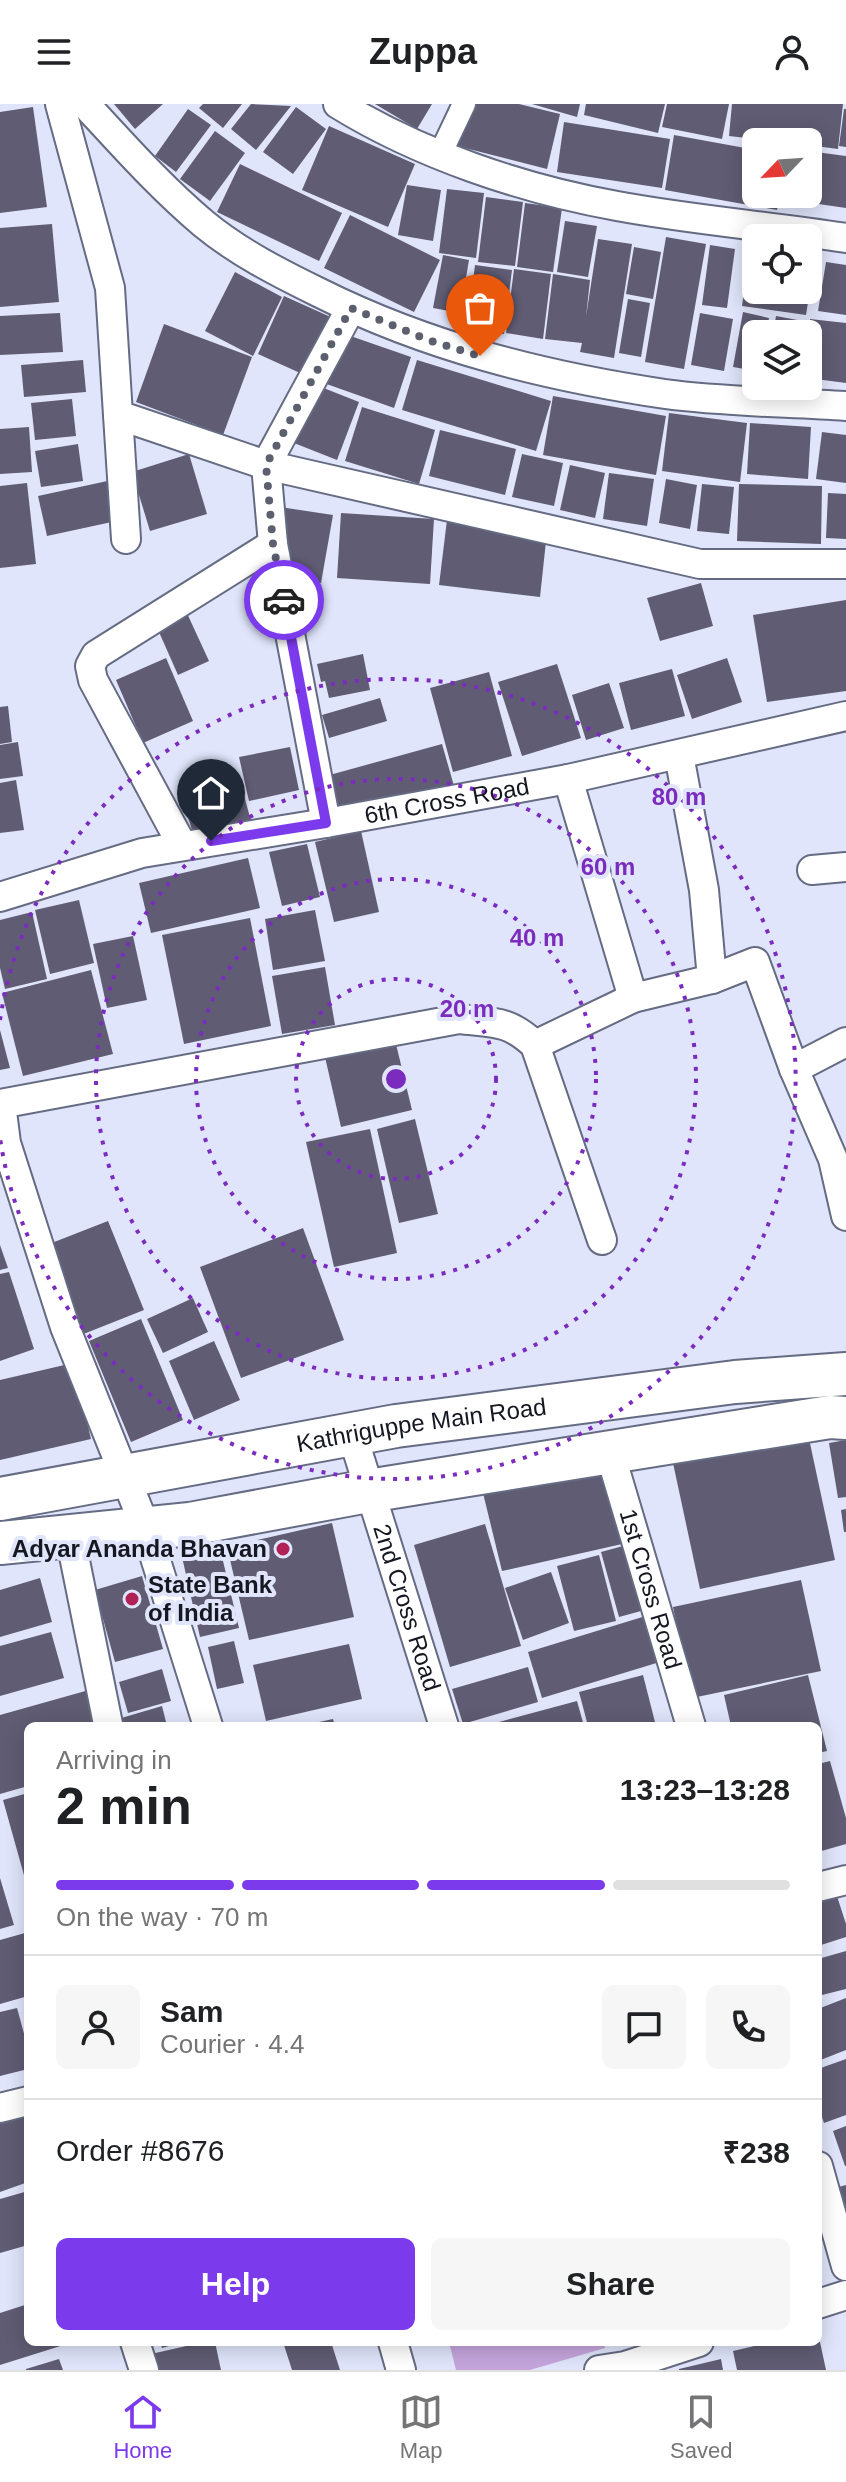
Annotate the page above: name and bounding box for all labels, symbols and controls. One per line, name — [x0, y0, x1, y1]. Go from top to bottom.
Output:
icon: menu — [32, 30, 76, 74]
icon: person — [770, 30, 814, 74]
text: Zuppa — [369, 31, 477, 72]
north arrow — [742, 128, 822, 208]
map controls — [742, 128, 822, 400]
button: locate — [742, 224, 822, 304]
pin — [446, 274, 514, 356]
icon: bag — [458, 286, 502, 330]
button: layers — [742, 320, 822, 400]
courier — [244, 560, 324, 640]
icon: car — [262, 578, 306, 622]
pin — [177, 759, 245, 841]
icon: home — [189, 771, 233, 815]
street label: 6th Cross Road — [362, 772, 531, 829]
text: 80 m — [652, 783, 706, 810]
text: 60 m — [581, 853, 635, 880]
text: 40 m — [510, 924, 564, 951]
text: 20 m — [440, 995, 494, 1022]
centre of rings — [382, 1065, 410, 1093]
street label: Kathriguppe Main Road — [294, 1393, 548, 1457]
street label: 1st Cross Road — [614, 1506, 687, 1672]
street label: 2nd Cross Road — [368, 1521, 446, 1694]
place label: Adyar Ananda Bhavan — [12, 1535, 267, 1562]
marker: Adyar Ananda Bhavan — [274, 1540, 292, 1558]
place label: State Bank of India — [148, 1571, 273, 1626]
marker: State Bank of India — [123, 1590, 141, 1608]
text: Arriving in — [56, 1745, 172, 1775]
text: 13:23–13:28 — [620, 1773, 790, 1806]
text: 2 min — [56, 1777, 192, 1835]
text: On the way · 70 m — [56, 1902, 268, 1932]
button: person — [56, 1985, 140, 2069]
button: chat — [602, 1985, 686, 2069]
button: phone — [706, 1985, 790, 2069]
text: Sam — [160, 1995, 223, 2028]
text: Courier · 4.4 — [160, 2029, 305, 2059]
text: Order #8676 — [56, 2134, 224, 2167]
text: ₹238 — [723, 2136, 790, 2169]
button: Help — [56, 2238, 415, 2330]
button: Share — [431, 2238, 790, 2330]
tab: Home — [113, 2390, 172, 2464]
tab: Map — [399, 2390, 443, 2464]
tab: Saved — [670, 2390, 733, 2464]

